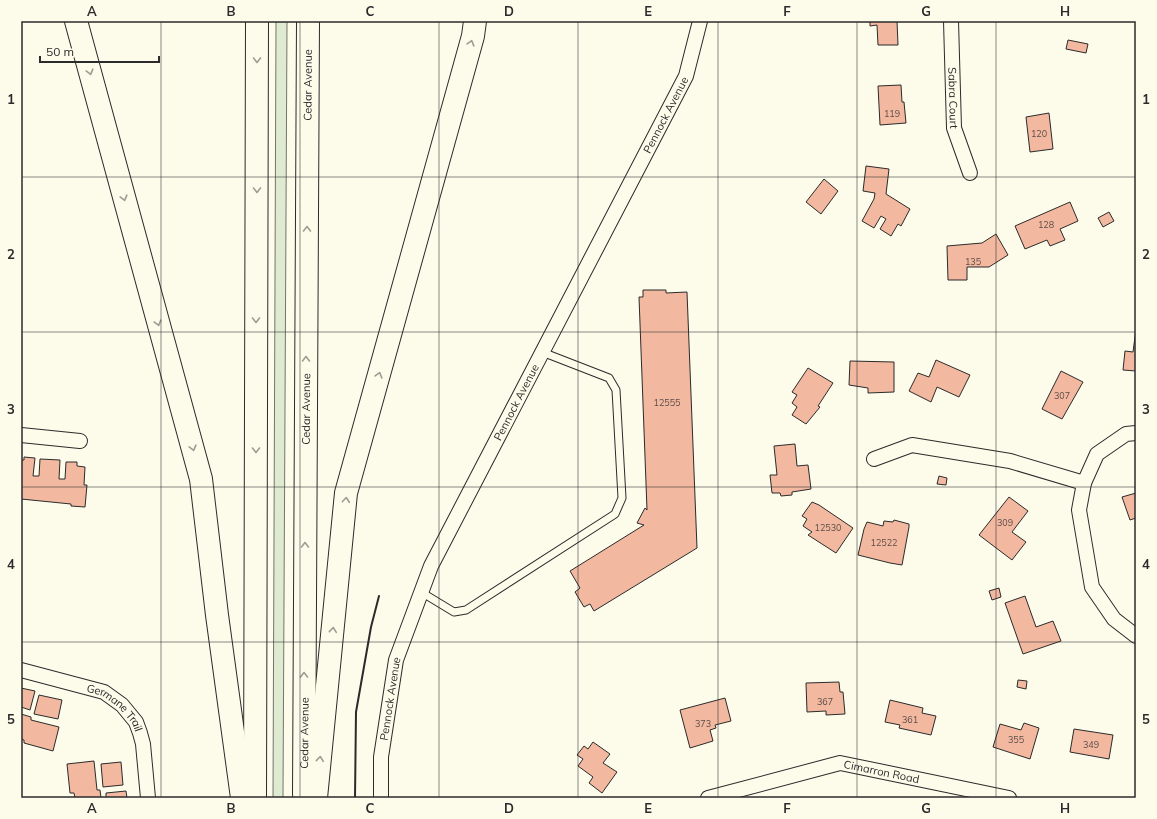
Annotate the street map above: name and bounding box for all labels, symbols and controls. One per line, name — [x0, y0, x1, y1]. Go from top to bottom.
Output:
text: A — [87, 3, 97, 19]
text: B — [227, 3, 236, 19]
text: C — [366, 3, 375, 19]
text: D — [504, 3, 514, 19]
text: E — [644, 3, 652, 19]
text: F — [783, 3, 791, 19]
text: G — [921, 3, 931, 19]
text: H — [1060, 3, 1070, 19]
scale bar — [40, 38, 159, 64]
one-way arrow — [466, 40, 475, 47]
text: 50 m — [46, 44, 74, 59]
street label: Cedar Avenue — [300, 49, 315, 121]
one-way arrow — [253, 57, 261, 63]
street label: Sabra Court — [945, 67, 961, 129]
one-way arrow — [85, 68, 94, 75]
street label: Pennock Avenue — [640, 74, 691, 156]
text: 1 — [7, 91, 15, 107]
text: 1 — [1142, 91, 1150, 107]
house number: 119 — [884, 108, 900, 119]
house number: 120 — [1031, 128, 1047, 139]
one-way arrow — [253, 187, 261, 193]
one-way arrow — [119, 194, 128, 201]
house number: 128 — [1038, 219, 1054, 230]
one-way arrow — [303, 226, 311, 232]
text: 2 — [7, 246, 15, 262]
text: 2 — [1142, 246, 1150, 262]
house number: 135 — [965, 256, 982, 267]
one-way arrow — [252, 317, 260, 323]
one-way arrow — [154, 320, 162, 326]
one-way arrow — [302, 356, 310, 362]
street label: Pennock Avenue — [490, 362, 542, 443]
one-way arrow — [374, 372, 383, 379]
street label: Cedar Avenue — [299, 373, 313, 445]
house number: 307 — [1054, 390, 1070, 401]
house number: 12555 — [653, 397, 681, 408]
text: 3 — [7, 401, 15, 417]
text: 3 — [1142, 401, 1150, 417]
one-way arrow — [188, 445, 197, 452]
one-way arrow — [252, 447, 260, 453]
one-way arrow — [341, 497, 350, 504]
house number: 309 — [997, 517, 1013, 528]
house number: 12530 — [814, 522, 842, 533]
house number: 12522 — [870, 537, 898, 548]
one-way arrow — [301, 542, 309, 548]
text: 4 — [7, 556, 15, 572]
text: 4 — [1142, 556, 1150, 572]
one-way arrow — [329, 627, 338, 633]
street label: Pennock Avenue — [377, 655, 404, 741]
one-way arrow — [300, 672, 309, 678]
street label: Germane Trail — [85, 681, 146, 733]
house number: 367 — [817, 696, 833, 707]
street label: Cedar Avenue — [297, 697, 312, 769]
text: 5 — [7, 711, 15, 727]
text: 5 — [1142, 711, 1150, 727]
house number: 361 — [902, 714, 918, 725]
house number: 373 — [695, 718, 711, 729]
house number: 355 — [1008, 734, 1025, 745]
house number: 349 — [1083, 739, 1099, 750]
one-way arrow — [315, 756, 324, 762]
street label: Cimarron Road — [842, 757, 921, 786]
text: A — [87, 800, 97, 816]
text: B — [227, 800, 236, 816]
text: C — [366, 800, 375, 816]
text: D — [504, 800, 514, 816]
text: E — [644, 800, 652, 816]
text: F — [783, 800, 791, 816]
text: G — [921, 800, 931, 816]
text: H — [1060, 800, 1070, 816]

